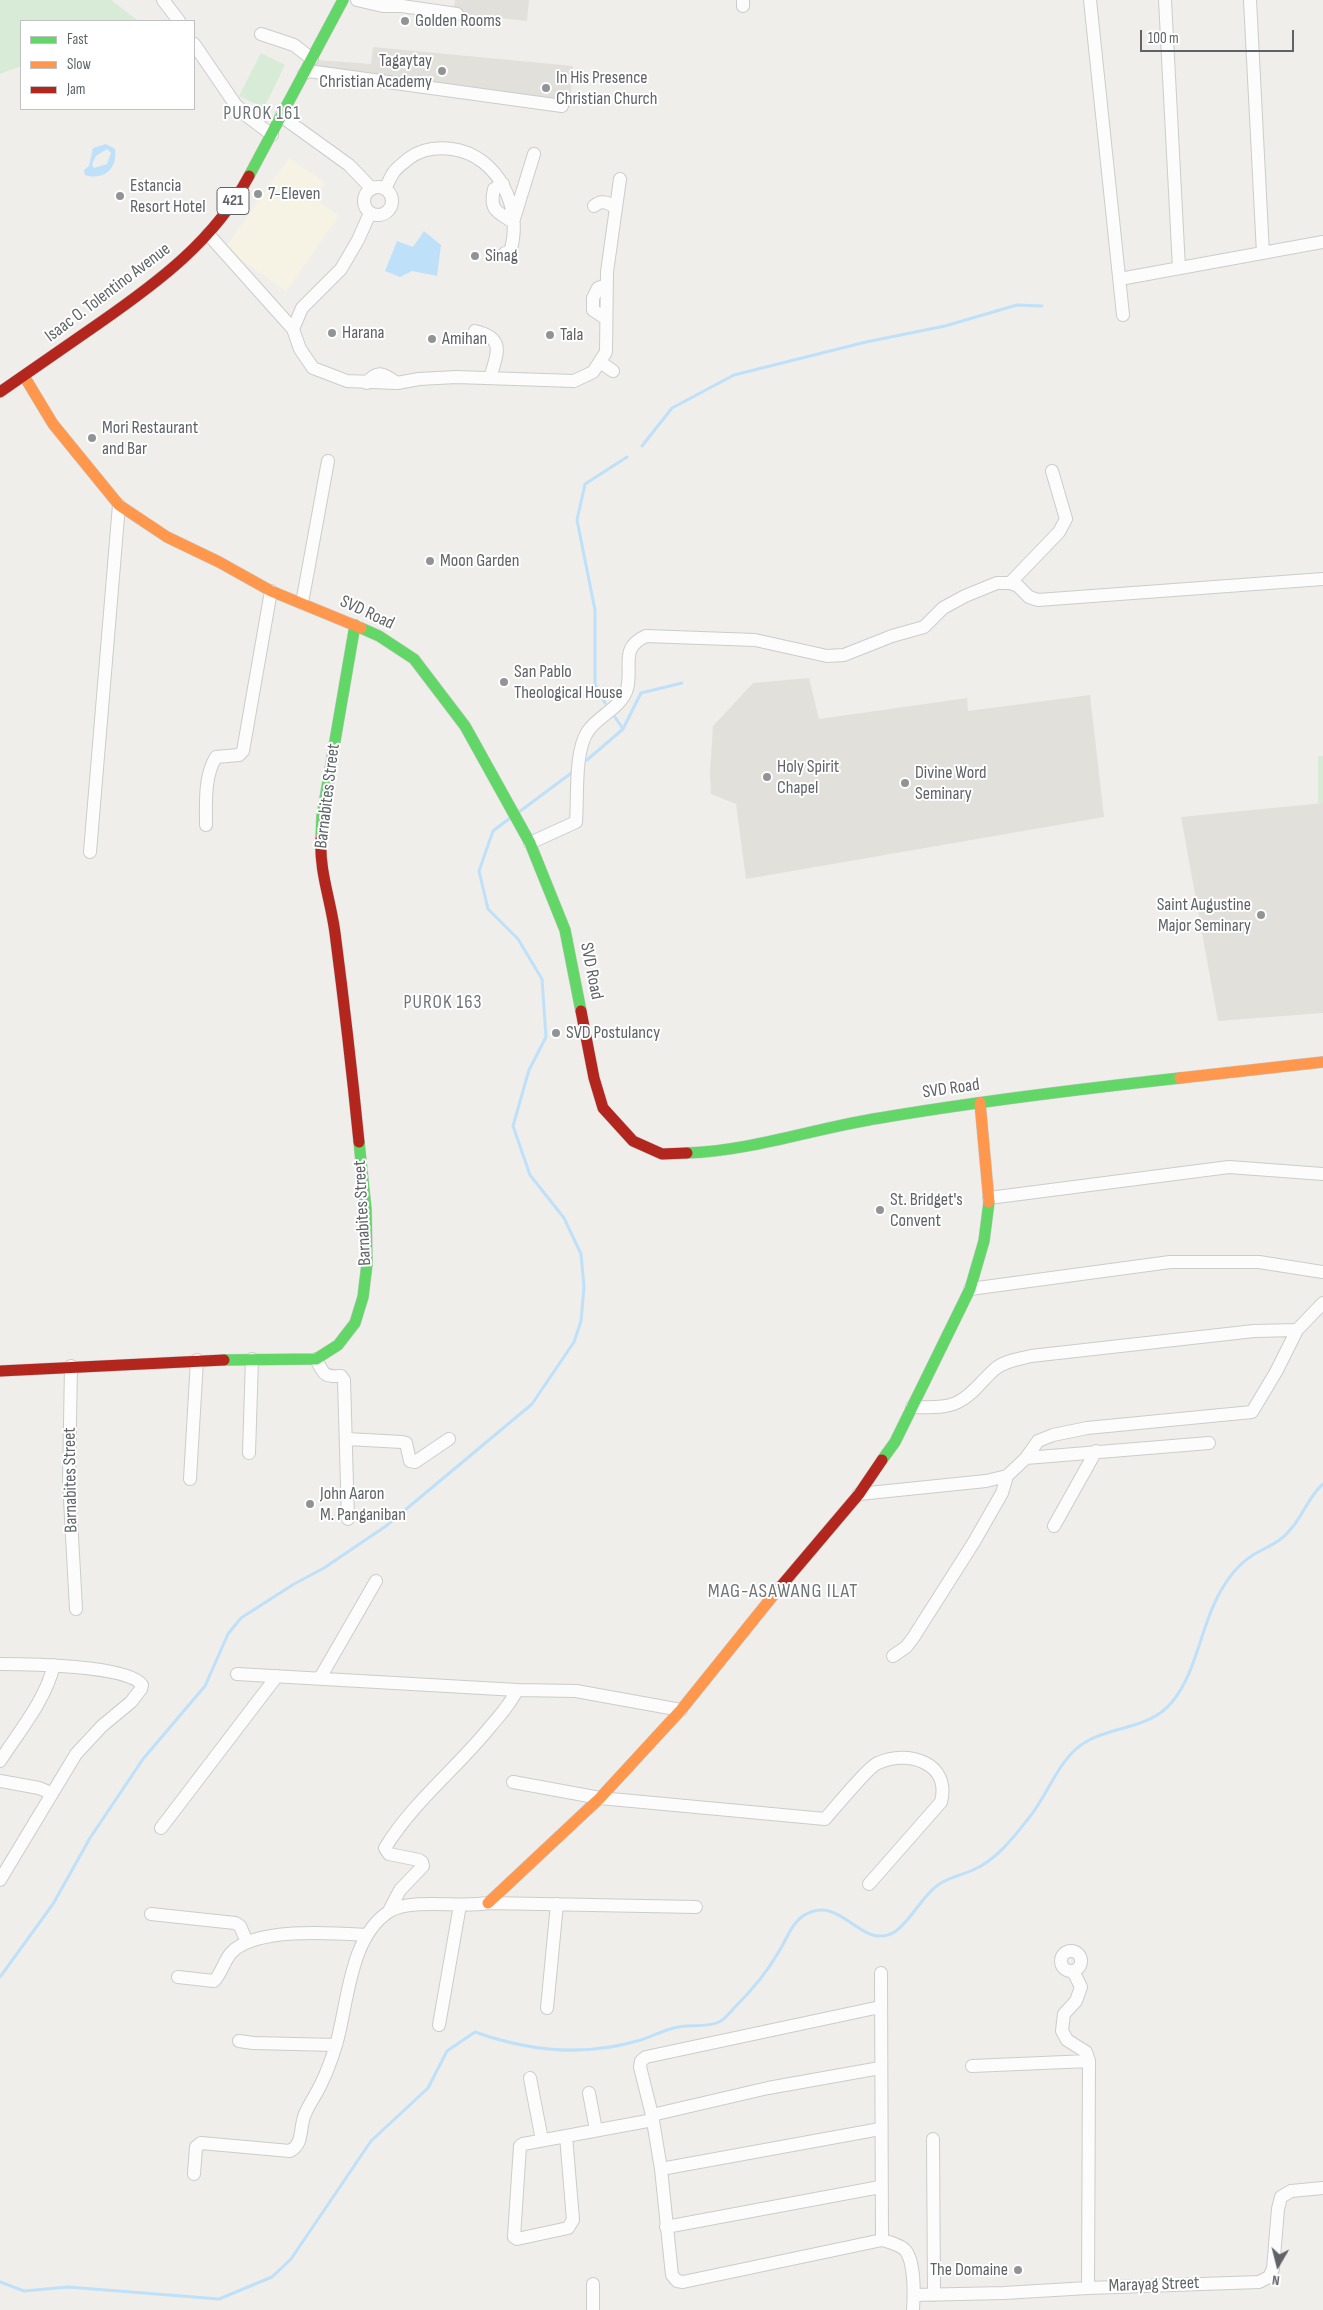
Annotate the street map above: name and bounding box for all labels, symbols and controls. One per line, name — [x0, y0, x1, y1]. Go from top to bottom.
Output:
place label: Golden Rooms — [415, 10, 501, 32]
marker: Golden Rooms — [399, 15, 411, 27]
legend — [20, 20, 195, 110]
scale bar — [1143, 20, 1297, 52]
text: 100 m — [1148, 29, 1179, 48]
text: Fast — [67, 30, 88, 49]
place label: Tagaytay Christian Academy — [319, 50, 432, 92]
text: Slow — [67, 55, 91, 74]
marker: Tagaytay Christian Academy — [436, 65, 448, 77]
place label: In His Presence Christian Church — [556, 67, 657, 110]
text: Jam — [67, 80, 85, 99]
marker: In His Presence Christian Church — [540, 82, 552, 94]
district label: PUROK 161 — [222, 103, 302, 125]
place label: Estancia Resort Hotel — [130, 175, 206, 218]
place label: 7-Eleven — [268, 183, 321, 205]
road number: 421 — [217, 188, 249, 215]
marker: 7-Eleven — [252, 188, 264, 200]
marker: Estancia Resort Hotel — [114, 190, 126, 202]
street label: Isaac O. Tolentino Avenue — [41, 239, 175, 347]
place label: Sinag — [485, 245, 518, 267]
marker: Sinag — [469, 250, 481, 262]
place label: Harana — [342, 322, 385, 344]
place label: Tala — [560, 324, 583, 346]
marker: Harana — [326, 327, 338, 339]
place label: Amihan — [442, 328, 487, 350]
marker: Tala — [544, 329, 556, 341]
marker: Amihan — [426, 333, 438, 345]
place label: Mori Restaurant and Bar — [102, 417, 198, 459]
marker: Mori Restaurant and Bar — [86, 432, 98, 444]
place label: Moon Garden — [440, 550, 519, 572]
marker: Moon Garden — [424, 555, 436, 567]
street label: SVD Road — [336, 591, 398, 635]
place label: San Pablo Theological House — [514, 661, 623, 704]
marker: San Pablo Theological House — [498, 676, 510, 688]
street label: Barnabites Street — [311, 742, 345, 850]
place label: Holy Spirit Chapel — [777, 756, 839, 799]
place label: Divine Word Seminary — [915, 762, 987, 804]
marker: Holy Spirit Chapel — [761, 771, 773, 783]
marker: Divine Word Seminary — [899, 777, 911, 789]
place label: Saint Augustine Major Seminary — [1157, 894, 1251, 936]
marker: Saint Augustine Major Seminary — [1255, 909, 1267, 921]
street label: SVD Road — [575, 941, 607, 1001]
district label: PUROK 163 — [402, 992, 484, 1014]
place label: SVD Postulancy — [566, 1022, 660, 1044]
marker: SVD Postulancy — [550, 1027, 562, 1039]
street label: SVD Road — [921, 1074, 981, 1104]
street label: Barnabites Street — [349, 1160, 377, 1266]
place label: St. Bridget's Convent — [890, 1189, 963, 1232]
marker: St. Bridget's Convent — [874, 1204, 886, 1216]
street label: Barnabites Street — [59, 1427, 83, 1533]
place label: John Aaron M. Panganiban — [320, 1483, 406, 1526]
marker: John Aaron M. Panganiban — [304, 1498, 316, 1510]
district label: MAG-ASAWANG ILAT — [706, 1580, 860, 1604]
north arrow — [1253, 2240, 1303, 2290]
place label: The Domaine — [930, 2259, 1008, 2281]
marker: The Domaine — [1012, 2264, 1024, 2276]
text: N — [1271, 2271, 1281, 2289]
street label: Marayag Street — [1108, 2273, 1200, 2297]

